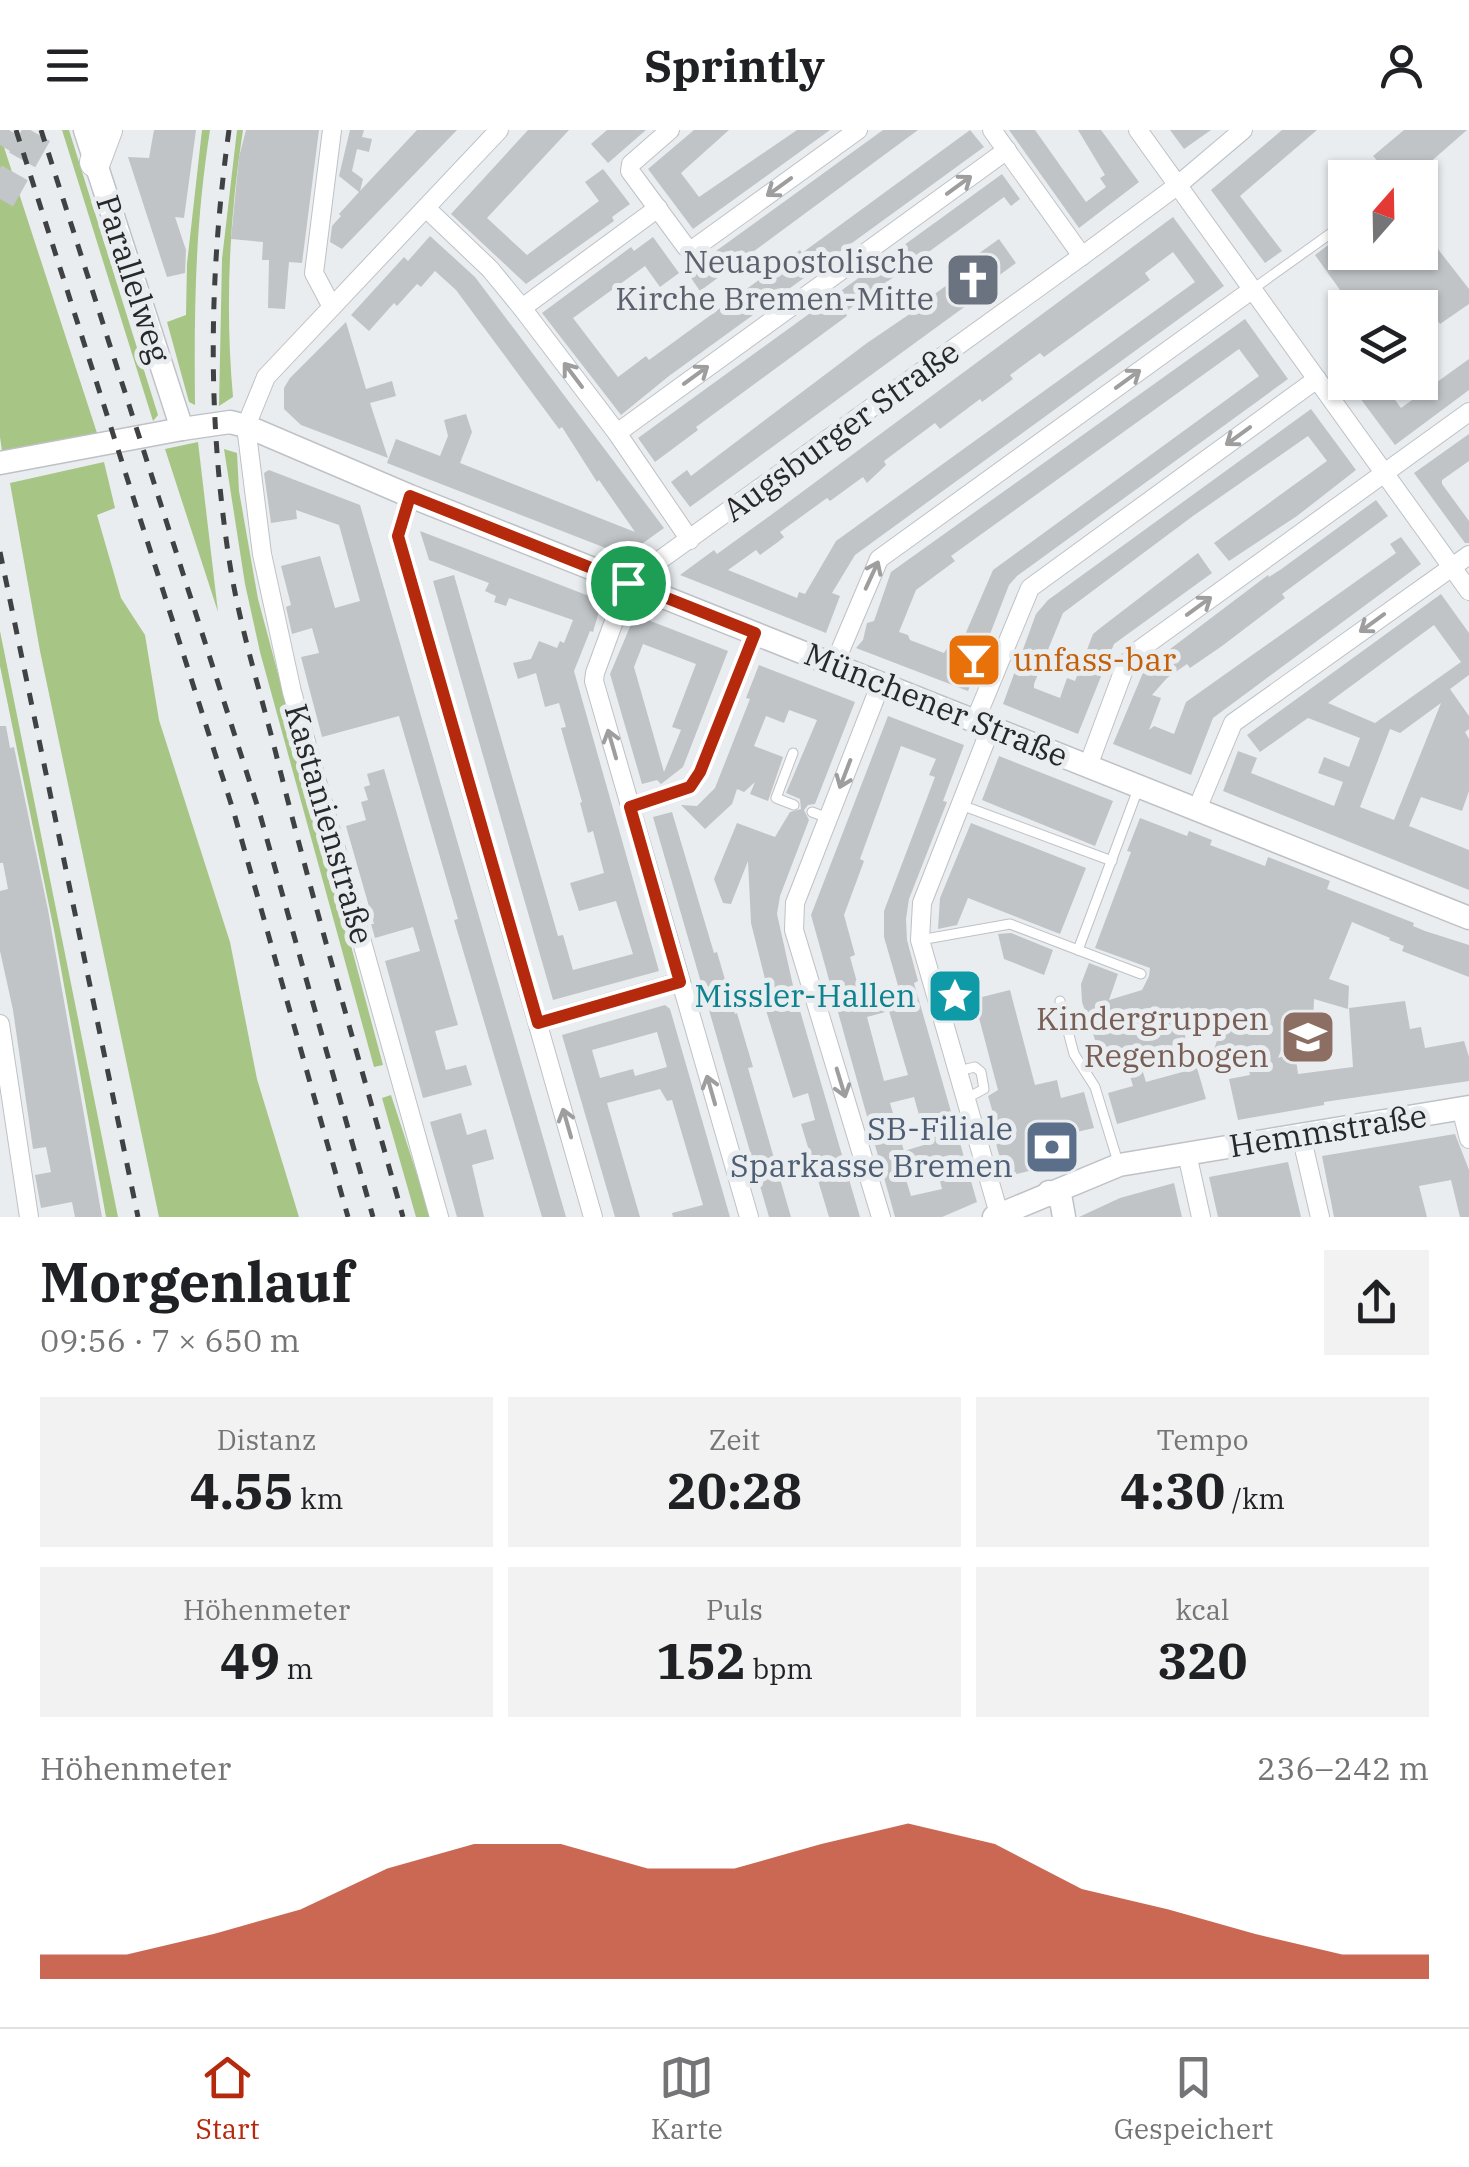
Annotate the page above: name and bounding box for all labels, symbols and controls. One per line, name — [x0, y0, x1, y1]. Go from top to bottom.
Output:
text: Sprintly — [644, 36, 825, 94]
icon: menu — [40, 38, 95, 93]
icon: person — [1374, 38, 1429, 93]
north arrow — [1328, 160, 1438, 270]
map controls — [1328, 160, 1438, 400]
one-way arrow — [945, 175, 972, 196]
one-way arrow — [766, 176, 793, 197]
street label: Parallelweg — [87, 190, 181, 368]
place label: Neuapostolische Kirche Bremen-Mitte — [615, 240, 934, 319]
church icon: Neuapostolische Kirche Bremen-Mitte — [943, 250, 1003, 310]
button: layers — [1328, 290, 1438, 400]
street label: Augsburger Straße — [714, 330, 967, 530]
one-way arrow — [562, 362, 583, 389]
one-way arrow — [682, 365, 709, 386]
one-way arrow — [1114, 369, 1141, 390]
one-way arrow — [1225, 426, 1252, 447]
pin — [586, 541, 671, 626]
icon: arrive — [601, 556, 656, 611]
one-way arrow — [863, 561, 882, 591]
one-way arrow — [1185, 596, 1212, 617]
one-way arrow — [1359, 612, 1386, 633]
bar icon: unfass-bar — [944, 630, 1004, 690]
street label: Münchener Straße — [799, 632, 1074, 776]
place label: unfass-bar — [1013, 638, 1176, 680]
street label: Kastanienstraße — [276, 699, 384, 949]
one-way arrow — [602, 729, 620, 760]
one-way arrow — [835, 759, 853, 789]
place icon: Missler-Hallen — [925, 966, 985, 1026]
place label: Missler-Hallen — [694, 974, 916, 1016]
place label: Kindergruppen Regenbogen — [1036, 997, 1269, 1076]
school or university icon: Kindergruppen Regenbogen — [1278, 1007, 1338, 1067]
one-way arrow — [833, 1067, 851, 1098]
one-way arrow — [701, 1075, 719, 1106]
street label: Hemmstraße — [1226, 1094, 1430, 1166]
place label: SB-Filiale Sparkasse Bremen — [730, 1107, 1013, 1186]
one-way arrow — [556, 1108, 575, 1139]
bank icon: SB-Filiale Sparkasse Bremen — [1022, 1117, 1082, 1177]
text: Morgenlauf — [40, 1246, 353, 1317]
button: share — [1324, 1250, 1429, 1355]
text: 09:56 · 7 × 650 m — [40, 1319, 300, 1361]
text: Distanz — [217, 1421, 316, 1458]
text: Zeit — [709, 1421, 760, 1458]
text: Tempo — [1157, 1421, 1248, 1458]
text: 4.55 — [190, 1458, 294, 1523]
text: 20:28 — [667, 1458, 802, 1523]
text: 4:30 — [1120, 1458, 1225, 1523]
text: km — [294, 1480, 343, 1517]
text: /km — [1225, 1480, 1285, 1517]
text: Höhenmeter — [183, 1591, 350, 1628]
text: Puls — [706, 1591, 763, 1628]
text: kcal — [1176, 1591, 1229, 1628]
text: 49 — [220, 1628, 280, 1693]
text: 152 — [656, 1628, 746, 1693]
text: 320 — [1158, 1628, 1248, 1693]
text: m — [280, 1650, 313, 1687]
text: bpm — [746, 1650, 813, 1687]
text: Höhenmeter — [40, 1747, 231, 1789]
text: 236–242 m — [1257, 1747, 1429, 1789]
tab: Start — [195, 2050, 260, 2147]
tab: Karte — [651, 2050, 723, 2147]
tab: Gespeichert — [1114, 2050, 1273, 2147]

